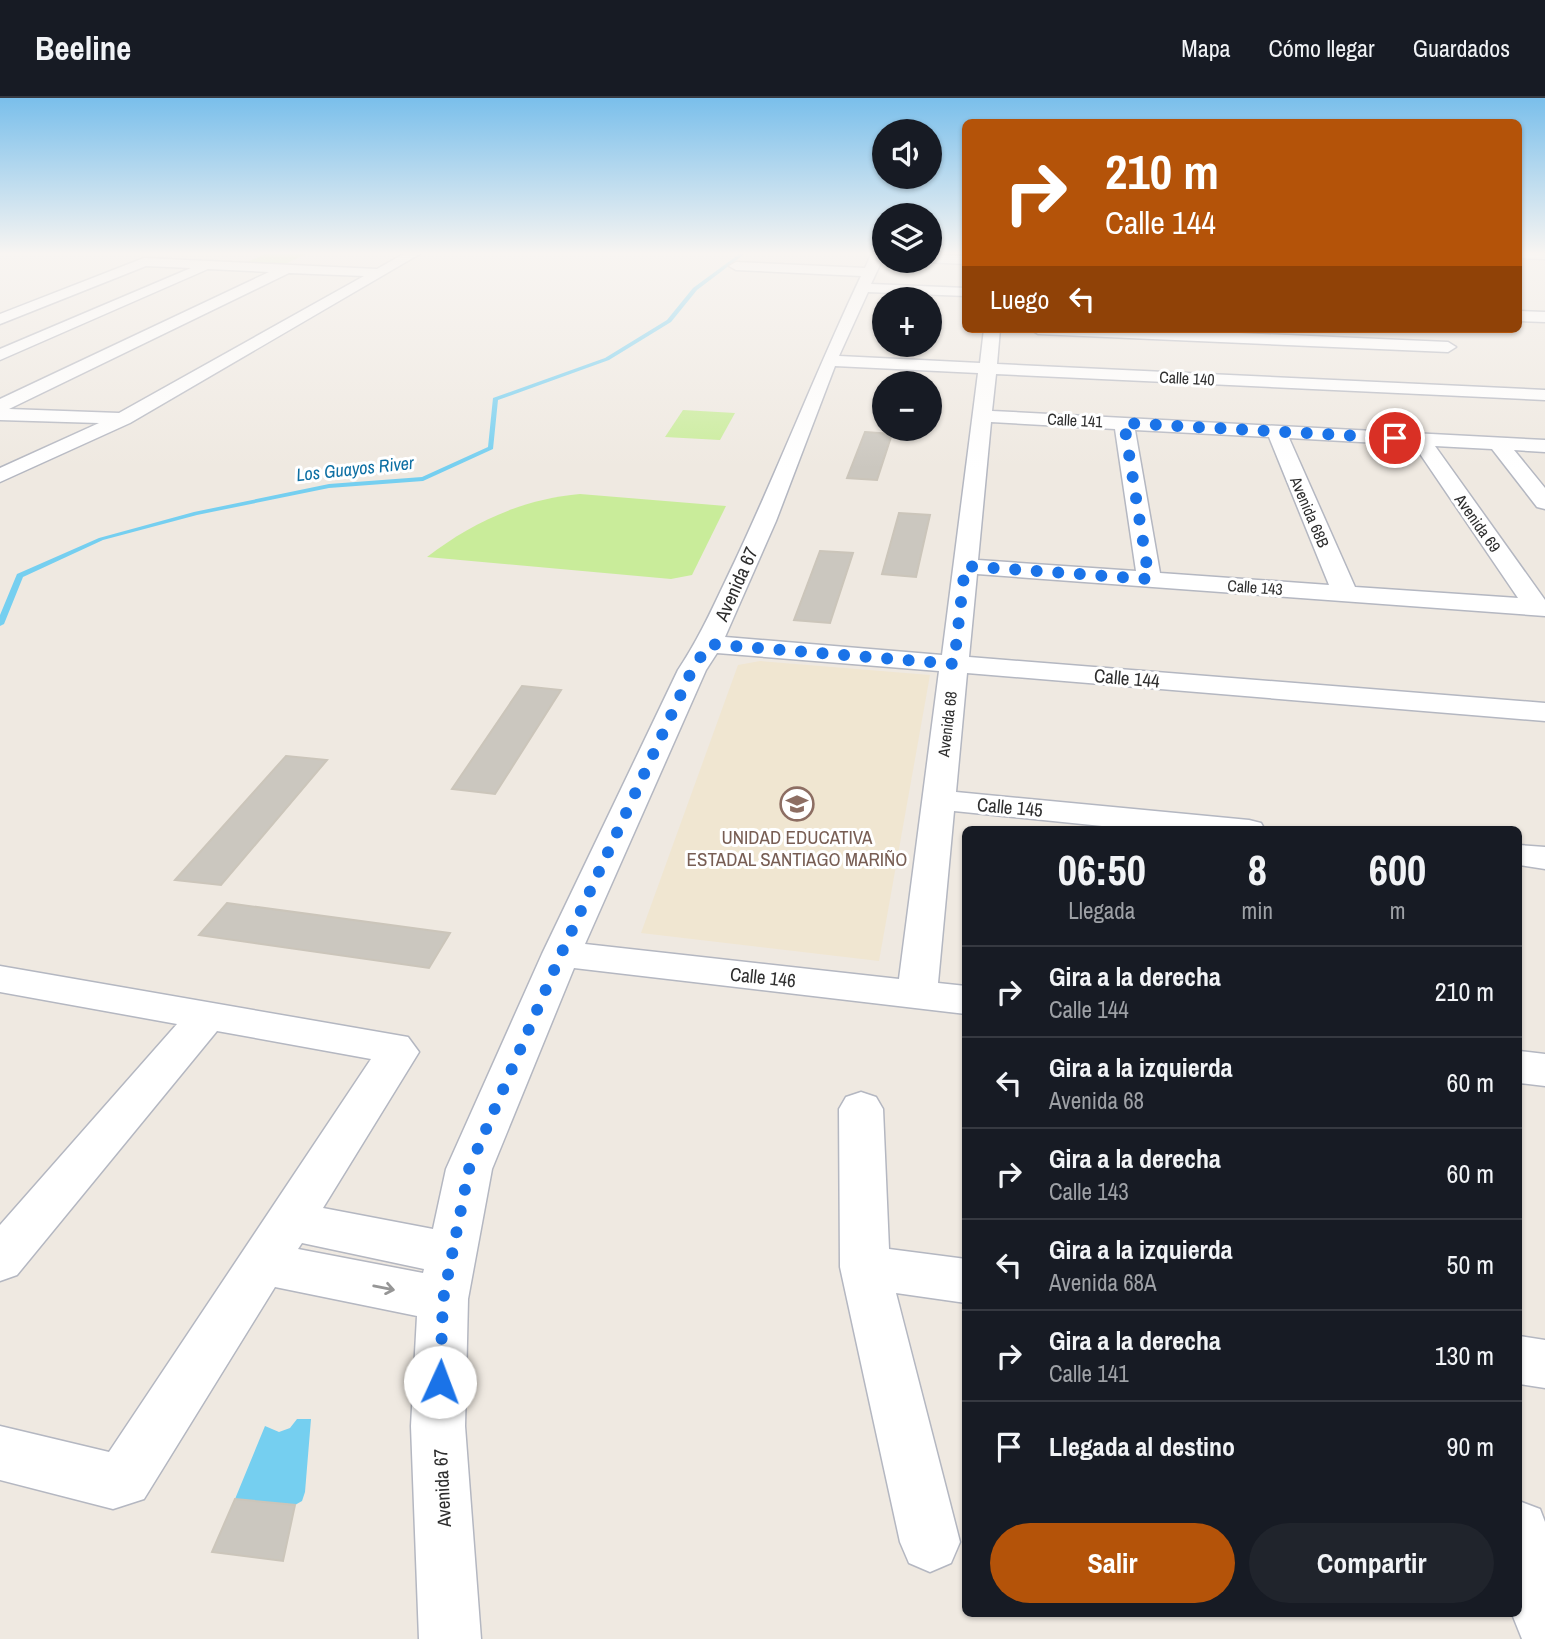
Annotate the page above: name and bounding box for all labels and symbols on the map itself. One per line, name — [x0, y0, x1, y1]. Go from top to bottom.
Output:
street label: Calle 140 — [1159, 366, 1215, 390]
street label: Calle 141 — [1047, 408, 1104, 432]
pin — [1365, 408, 1425, 468]
water label: Los Guayos River — [295, 450, 416, 487]
street label: Avenida 68B — [1285, 472, 1335, 551]
street label: Avenida 69 — [1449, 489, 1506, 556]
street label: Avenida 67 — [708, 543, 764, 626]
street label: Calle 143 — [1227, 574, 1283, 600]
street label: Calle 144 — [1093, 662, 1161, 694]
street label: Avenida 68 — [932, 690, 962, 759]
school or university icon: UNIDAD EDUCATIVA ESTADAL SANTIAGO MARIÑO — [778, 785, 816, 823]
street label: Calle 145 — [976, 791, 1044, 823]
place label: UNIDAD EDUCATIVA ESTADAL SANTIAGO MARIÑO — [687, 824, 907, 872]
street label: Calle 146 — [729, 961, 797, 993]
one-way arrow — [372, 1281, 395, 1295]
position arrow — [403, 1345, 477, 1419]
street label: Avenida 67 — [427, 1448, 457, 1529]

